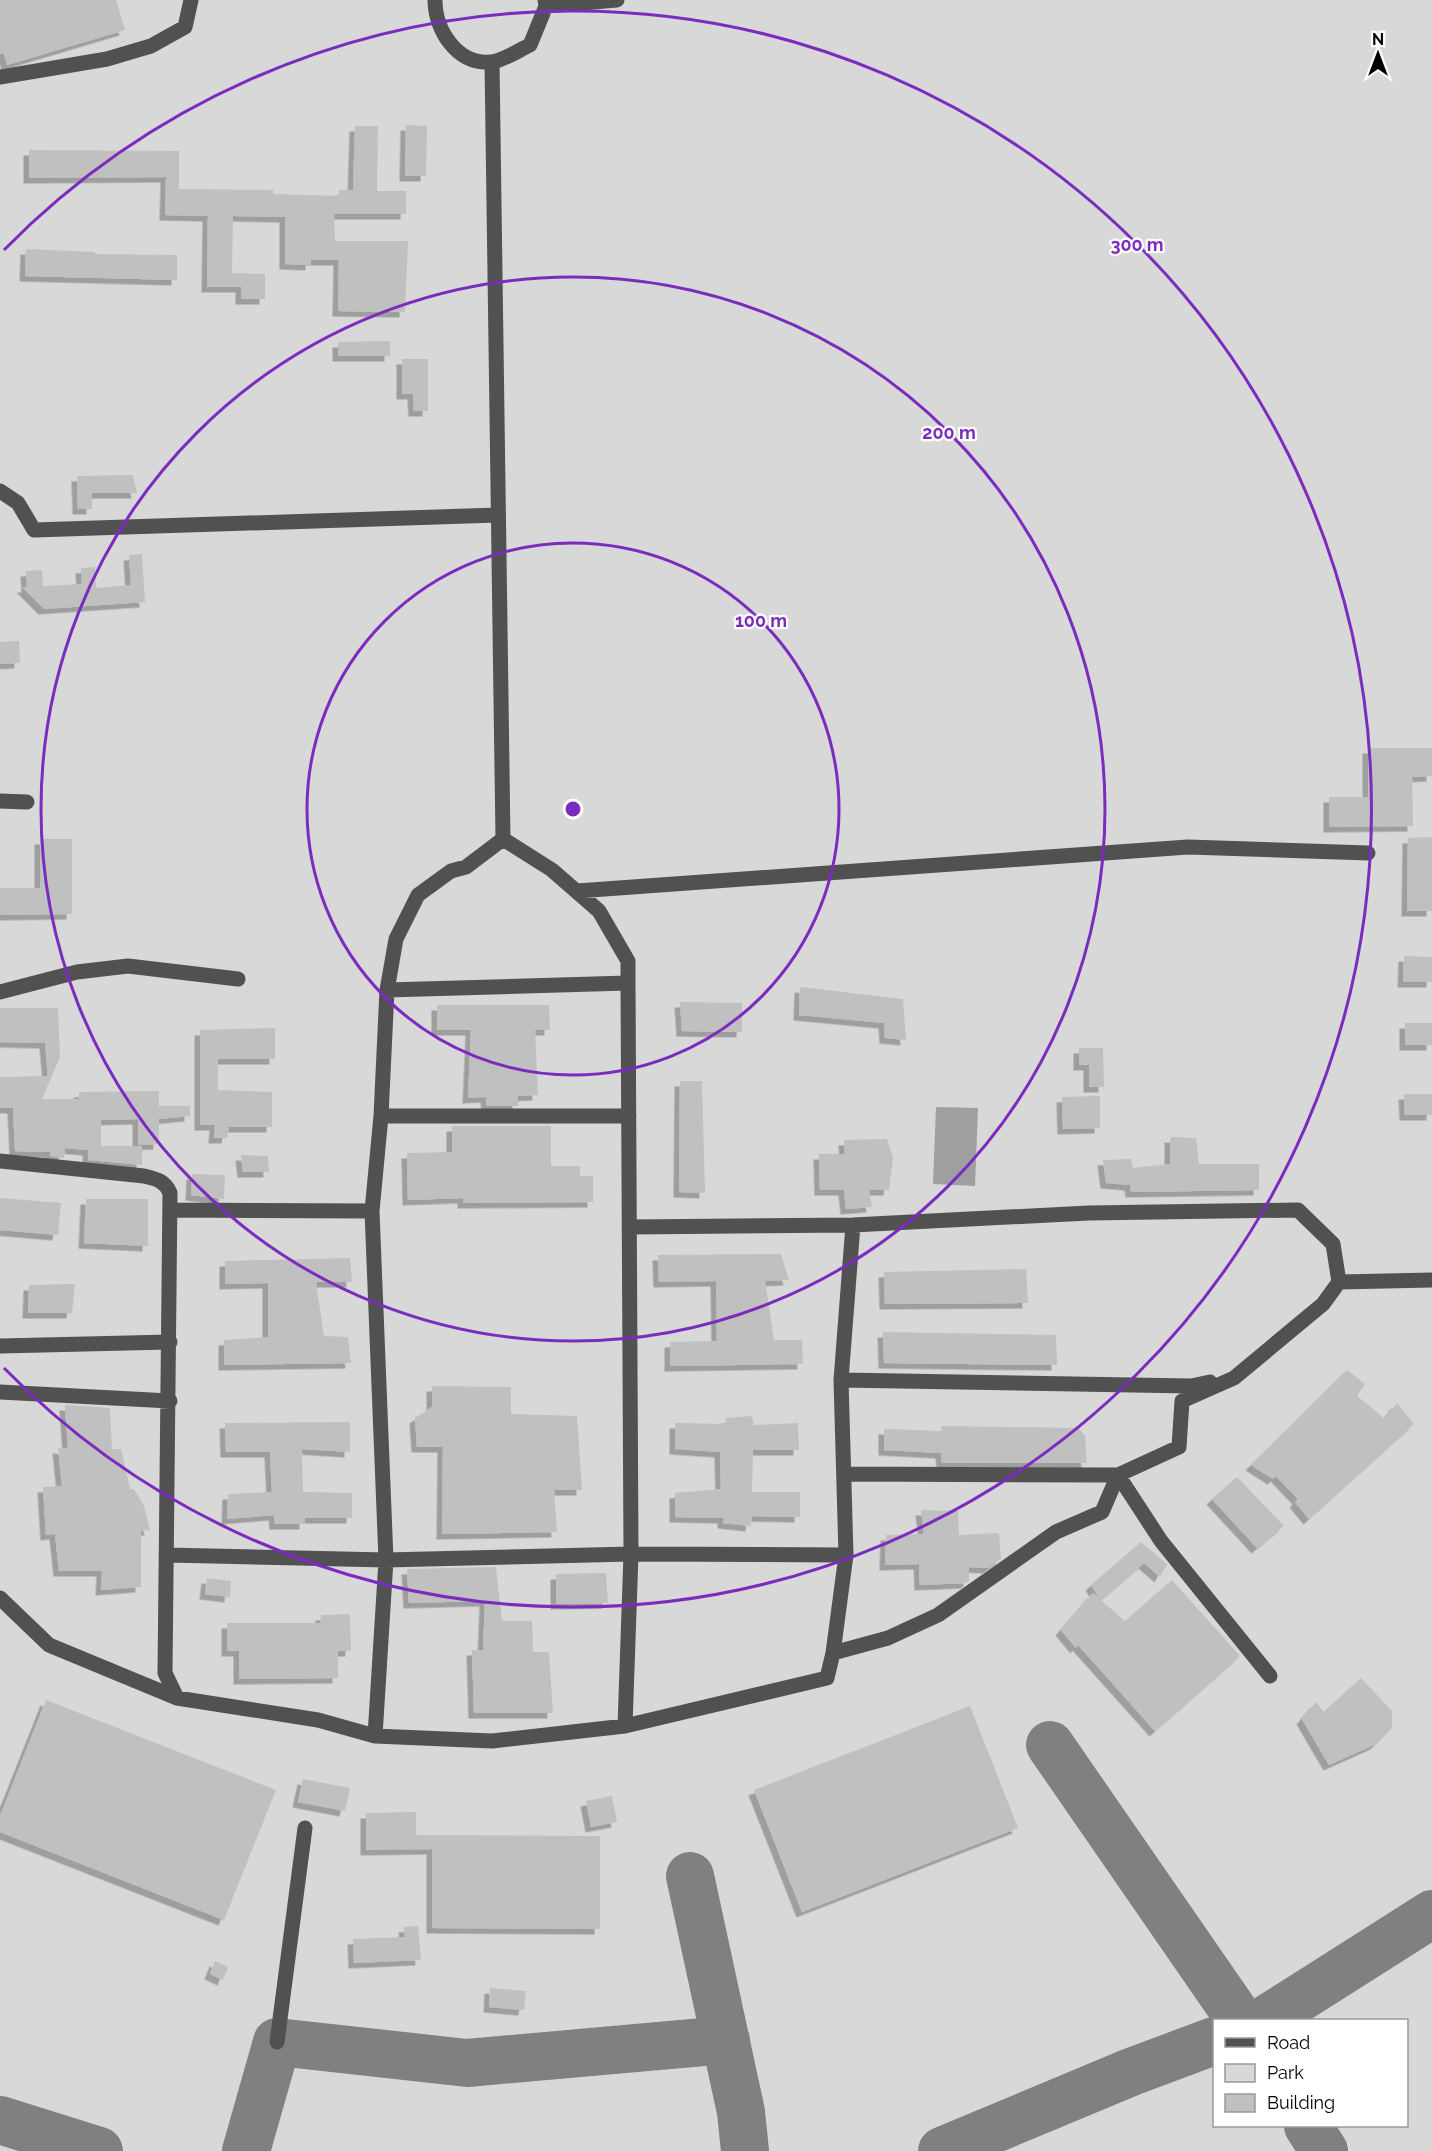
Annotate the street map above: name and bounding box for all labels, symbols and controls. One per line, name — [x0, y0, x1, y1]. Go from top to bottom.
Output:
north arrow — [1348, 24, 1408, 84]
text: N — [1372, 30, 1384, 49]
text: 300 m — [1110, 234, 1164, 255]
text: 200 m — [922, 422, 976, 443]
text: 100 m — [735, 610, 787, 631]
centre of rings — [563, 799, 583, 819]
legend — [1213, 2019, 1408, 2127]
text: Road — [1267, 2032, 1310, 2053]
text: Park — [1267, 2062, 1304, 2083]
text: Building — [1267, 2092, 1335, 2113]

